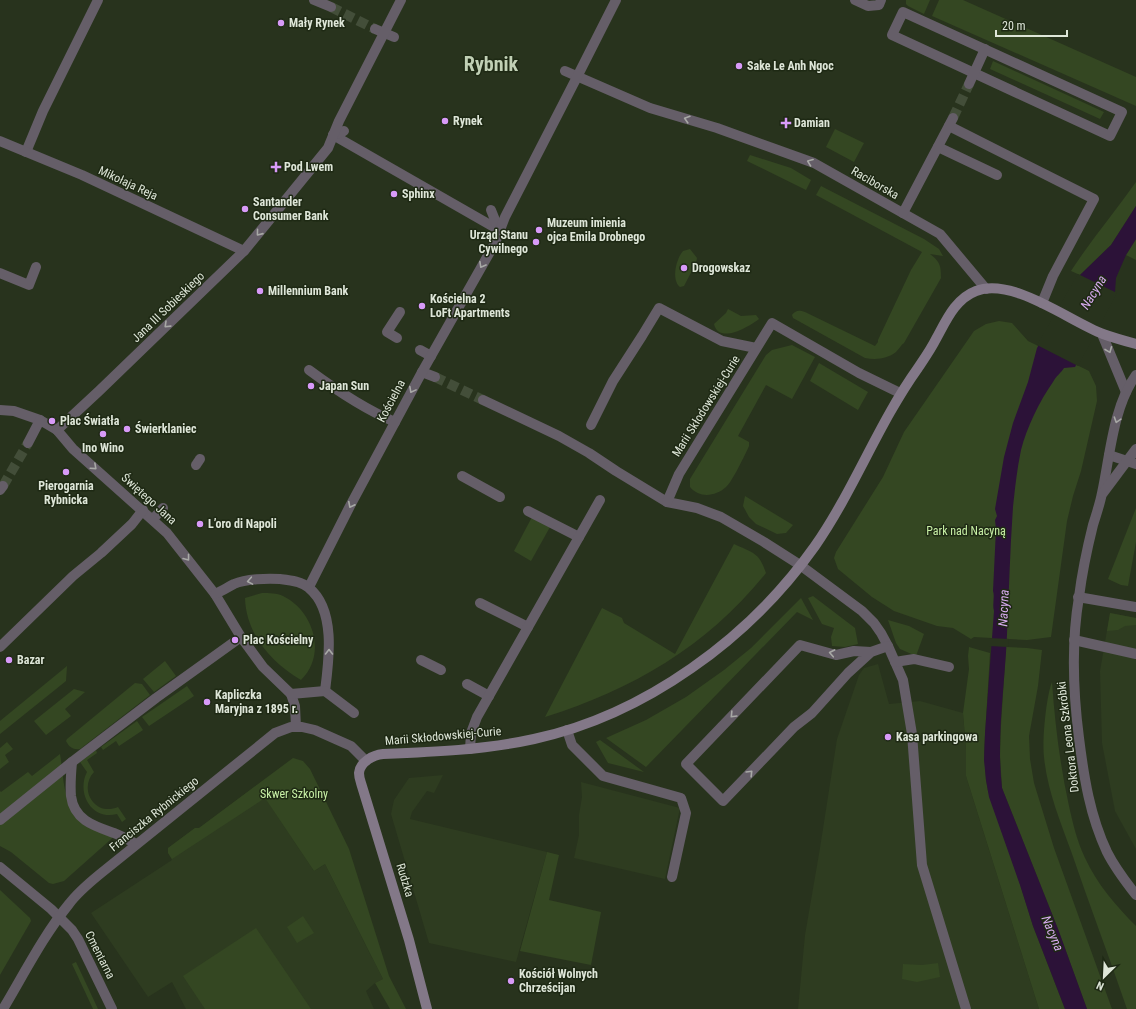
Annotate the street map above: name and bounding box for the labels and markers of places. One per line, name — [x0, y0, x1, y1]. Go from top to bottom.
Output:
place label: Mały Rynek — [289, 16, 345, 30]
marker: Mały Rynek — [276, 18, 286, 28]
place label: Sake Le Anh Ngoc — [747, 59, 834, 73]
marker: Sake Le Anh Ngoc — [734, 61, 744, 71]
place label: Rynek — [453, 114, 483, 128]
marker: Rynek — [440, 116, 450, 126]
place label: Damian — [794, 116, 830, 130]
marker: Damian — [781, 118, 791, 128]
place label: Pod Lwem — [284, 160, 333, 174]
marker: Pod Lwem — [271, 162, 281, 172]
place label: Sphinx — [402, 187, 435, 201]
marker: Sphinx — [389, 189, 399, 199]
place label: Santander Consumer Bank — [253, 195, 329, 223]
marker: Santander Consumer Bank — [240, 204, 250, 214]
place label: Muzeum imienia ojca Emila Drobnego — [547, 216, 645, 244]
marker: Muzeum imienia ojca Emila Drobnego — [534, 225, 544, 235]
place label: Urząd Stanu Cywilnego — [470, 228, 528, 256]
marker: Urząd Stanu Cywilnego — [531, 237, 541, 247]
place label: Drogowskaz — [692, 261, 750, 275]
marker: Drogowskaz — [679, 263, 689, 273]
place label: Millennium Bank — [268, 284, 349, 298]
marker: Millennium Bank — [255, 286, 265, 296]
place label: Kościelna 2 LoFt Apartments — [430, 292, 511, 320]
marker: Kościelna 2 LoFt Apartments — [417, 301, 427, 311]
place label: Japan Sun — [319, 379, 369, 393]
marker: Japan Sun — [306, 381, 316, 391]
place label: Plac Światła — [60, 413, 120, 428]
marker: Plac Światła — [47, 416, 57, 426]
place label: Świerklaniec — [135, 421, 197, 436]
marker: Świerklaniec — [122, 424, 132, 434]
marker: Ino Wino — [98, 429, 108, 439]
place label: Ino Wino — [82, 441, 124, 455]
marker: Pierogarnia Rybnicka — [61, 467, 71, 477]
place label: Pierogarnia Rybnicka — [38, 479, 94, 507]
place label: L’oro di Napoli — [208, 517, 277, 531]
marker: L’oro di Napoli — [195, 519, 205, 529]
place label: Plac Kościelny — [243, 633, 314, 647]
marker: Plac Kościelny — [230, 635, 240, 645]
place label: Bazar — [17, 653, 44, 667]
marker: Bazar — [4, 655, 14, 665]
place label: Kapliczka Maryjna z 1895 r. — [215, 688, 298, 716]
marker: Kapliczka Maryjna z 1895 r. — [202, 697, 212, 707]
place label: Kasa parkingowa — [896, 730, 978, 744]
marker: Kasa parkingowa — [883, 732, 893, 742]
place label: Kościół Wolnych Chrześcijan — [519, 967, 598, 995]
marker: Kościół Wolnych Chrześcijan — [506, 976, 516, 986]

